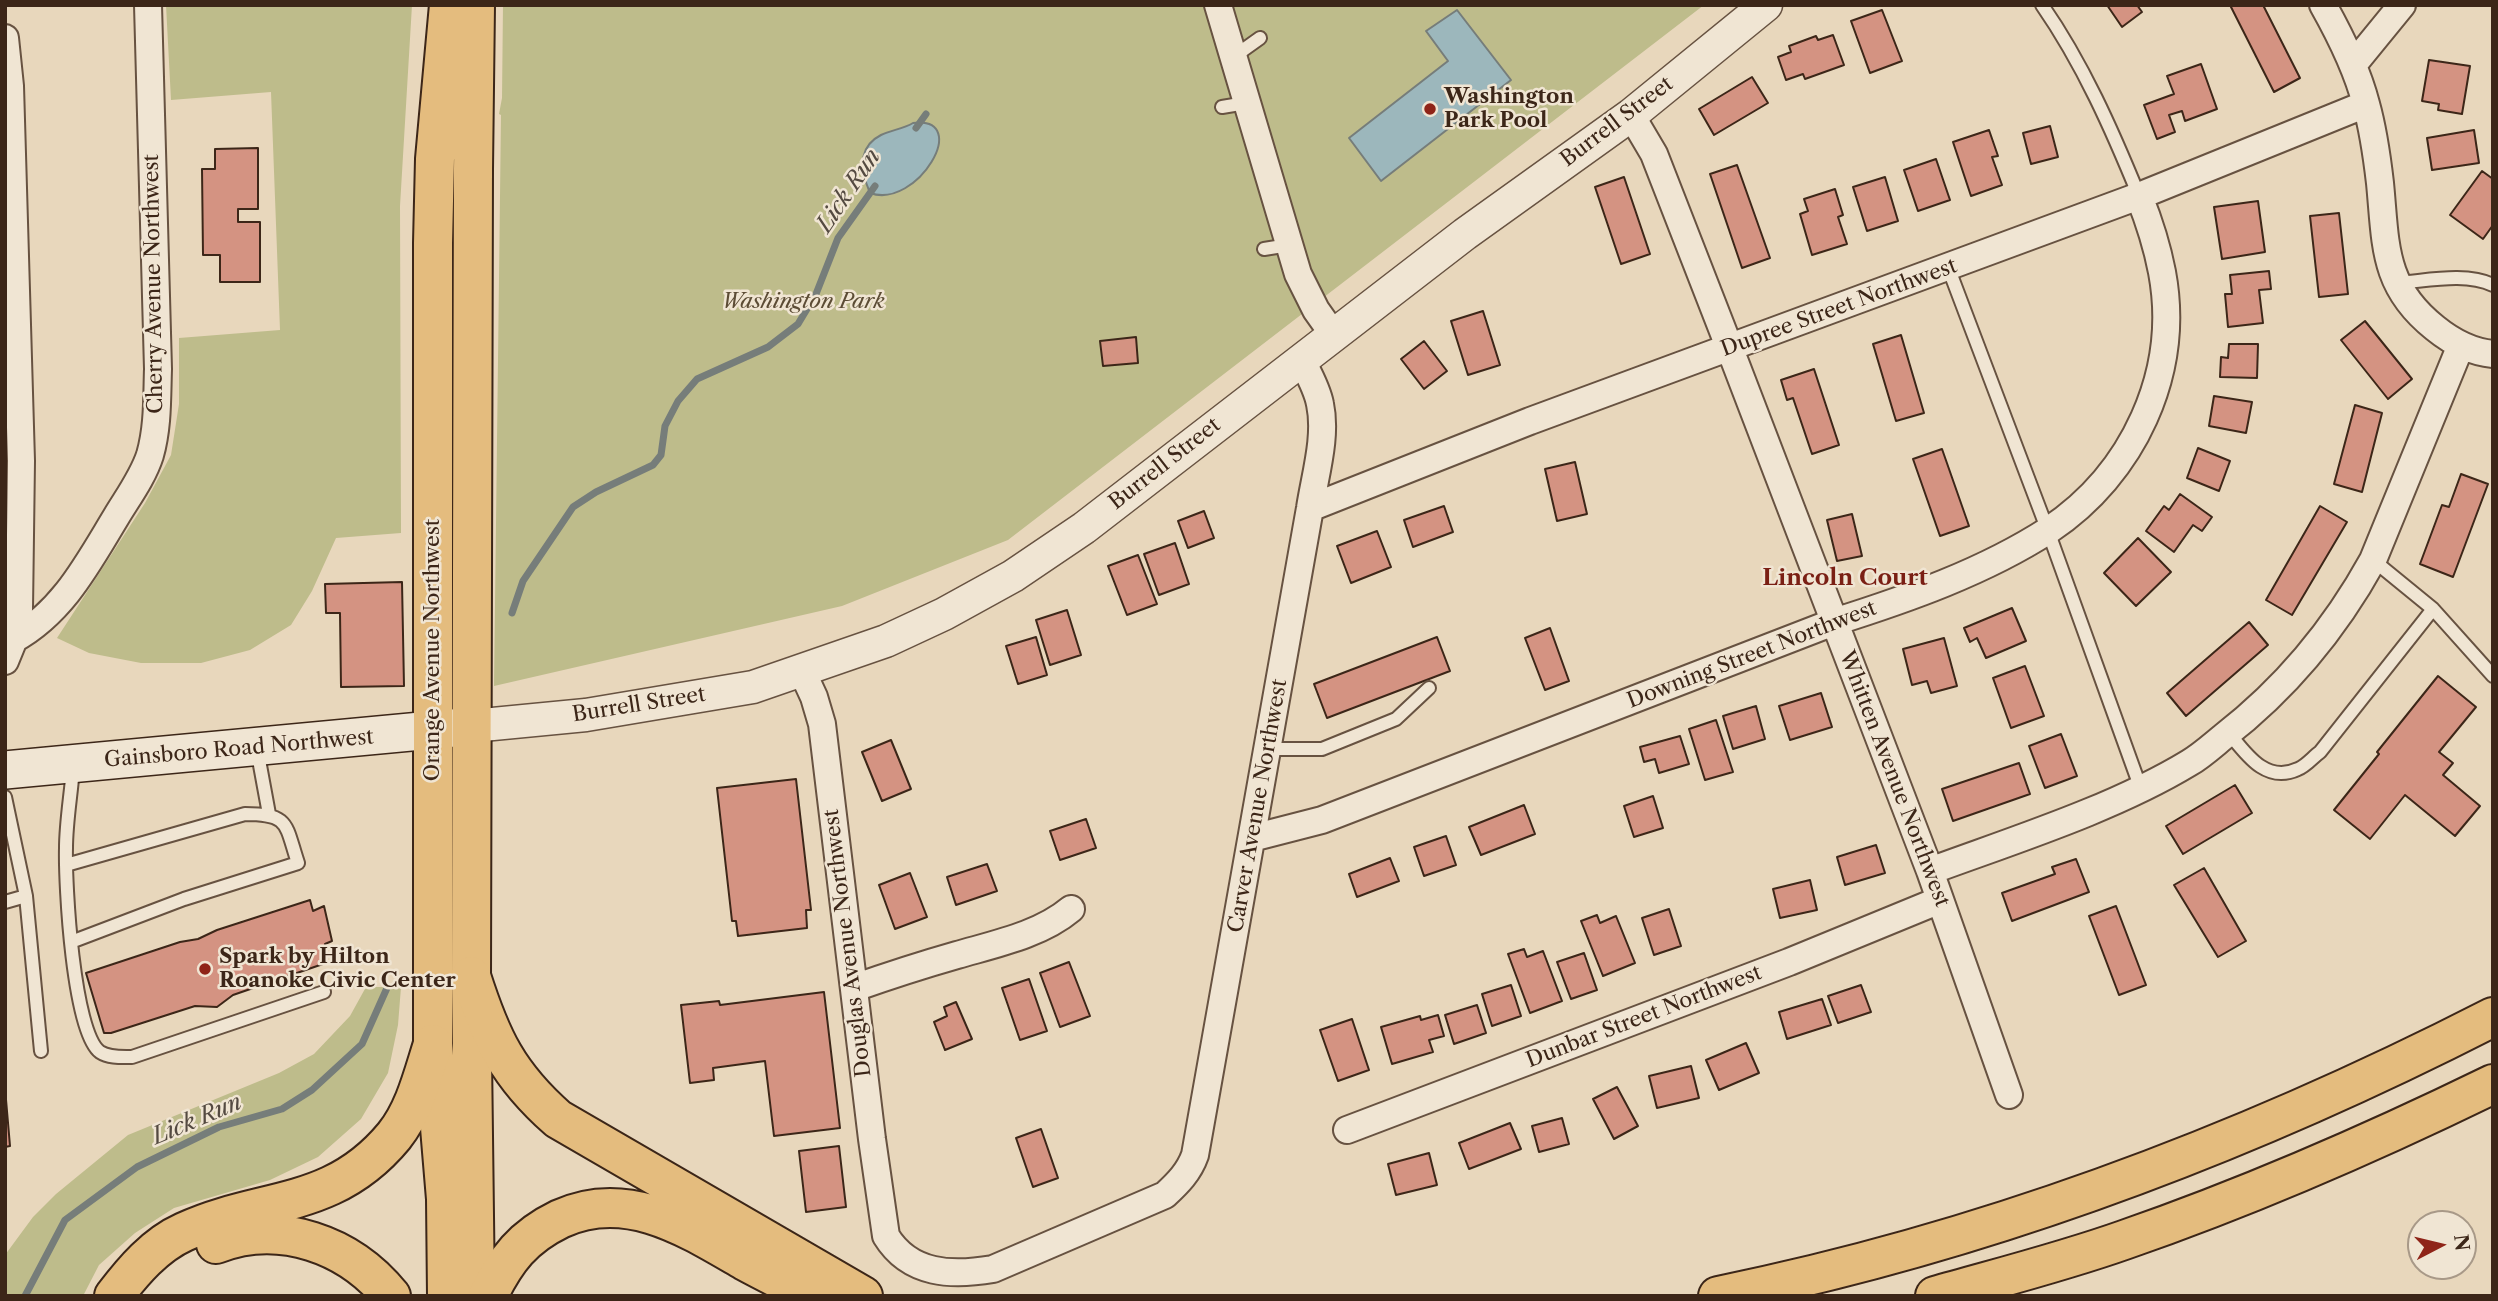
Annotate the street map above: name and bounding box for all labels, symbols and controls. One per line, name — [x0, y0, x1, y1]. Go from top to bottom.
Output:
street label: Burrell Street — [1556, 72, 1678, 172]
place label: Washington Park Pool — [1444, 84, 1574, 134]
marker: Washington Park Pool — [1422, 101, 1438, 117]
water label: Lick Run — [811, 144, 887, 238]
street label: Cherry Avenue Northwest — [139, 154, 169, 414]
street label: Dupree Street Northwest — [1718, 254, 1960, 362]
park label: Washington Park — [721, 289, 885, 315]
street label: Burrell Street — [1104, 413, 1226, 515]
street label: Orange Avenue Northwest — [420, 519, 446, 781]
district label: Lincoln Court — [1762, 564, 1928, 592]
street label: Downing Street Northwest — [1624, 596, 1880, 714]
street label: Whitten Avenue Northwest — [1833, 647, 1955, 911]
street label: Carver Avenue Northwest — [1223, 677, 1293, 935]
street label: Burrell Street — [571, 682, 707, 728]
street label: Gainsboro Road Northwest — [103, 725, 375, 773]
street label: Douglas Avenue Northwest — [819, 808, 877, 1078]
place label: Spark by Hilton Roanoke Civic Center — [219, 944, 456, 994]
street label: Dunbar Street Northwest — [1523, 960, 1765, 1074]
marker: Spark by Hilton Roanoke Civic Center — [197, 961, 213, 977]
water label: Lick Run — [148, 1089, 246, 1151]
north arrow — [2407, 1210, 2477, 1280]
text: N — [2449, 1233, 2474, 1252]

